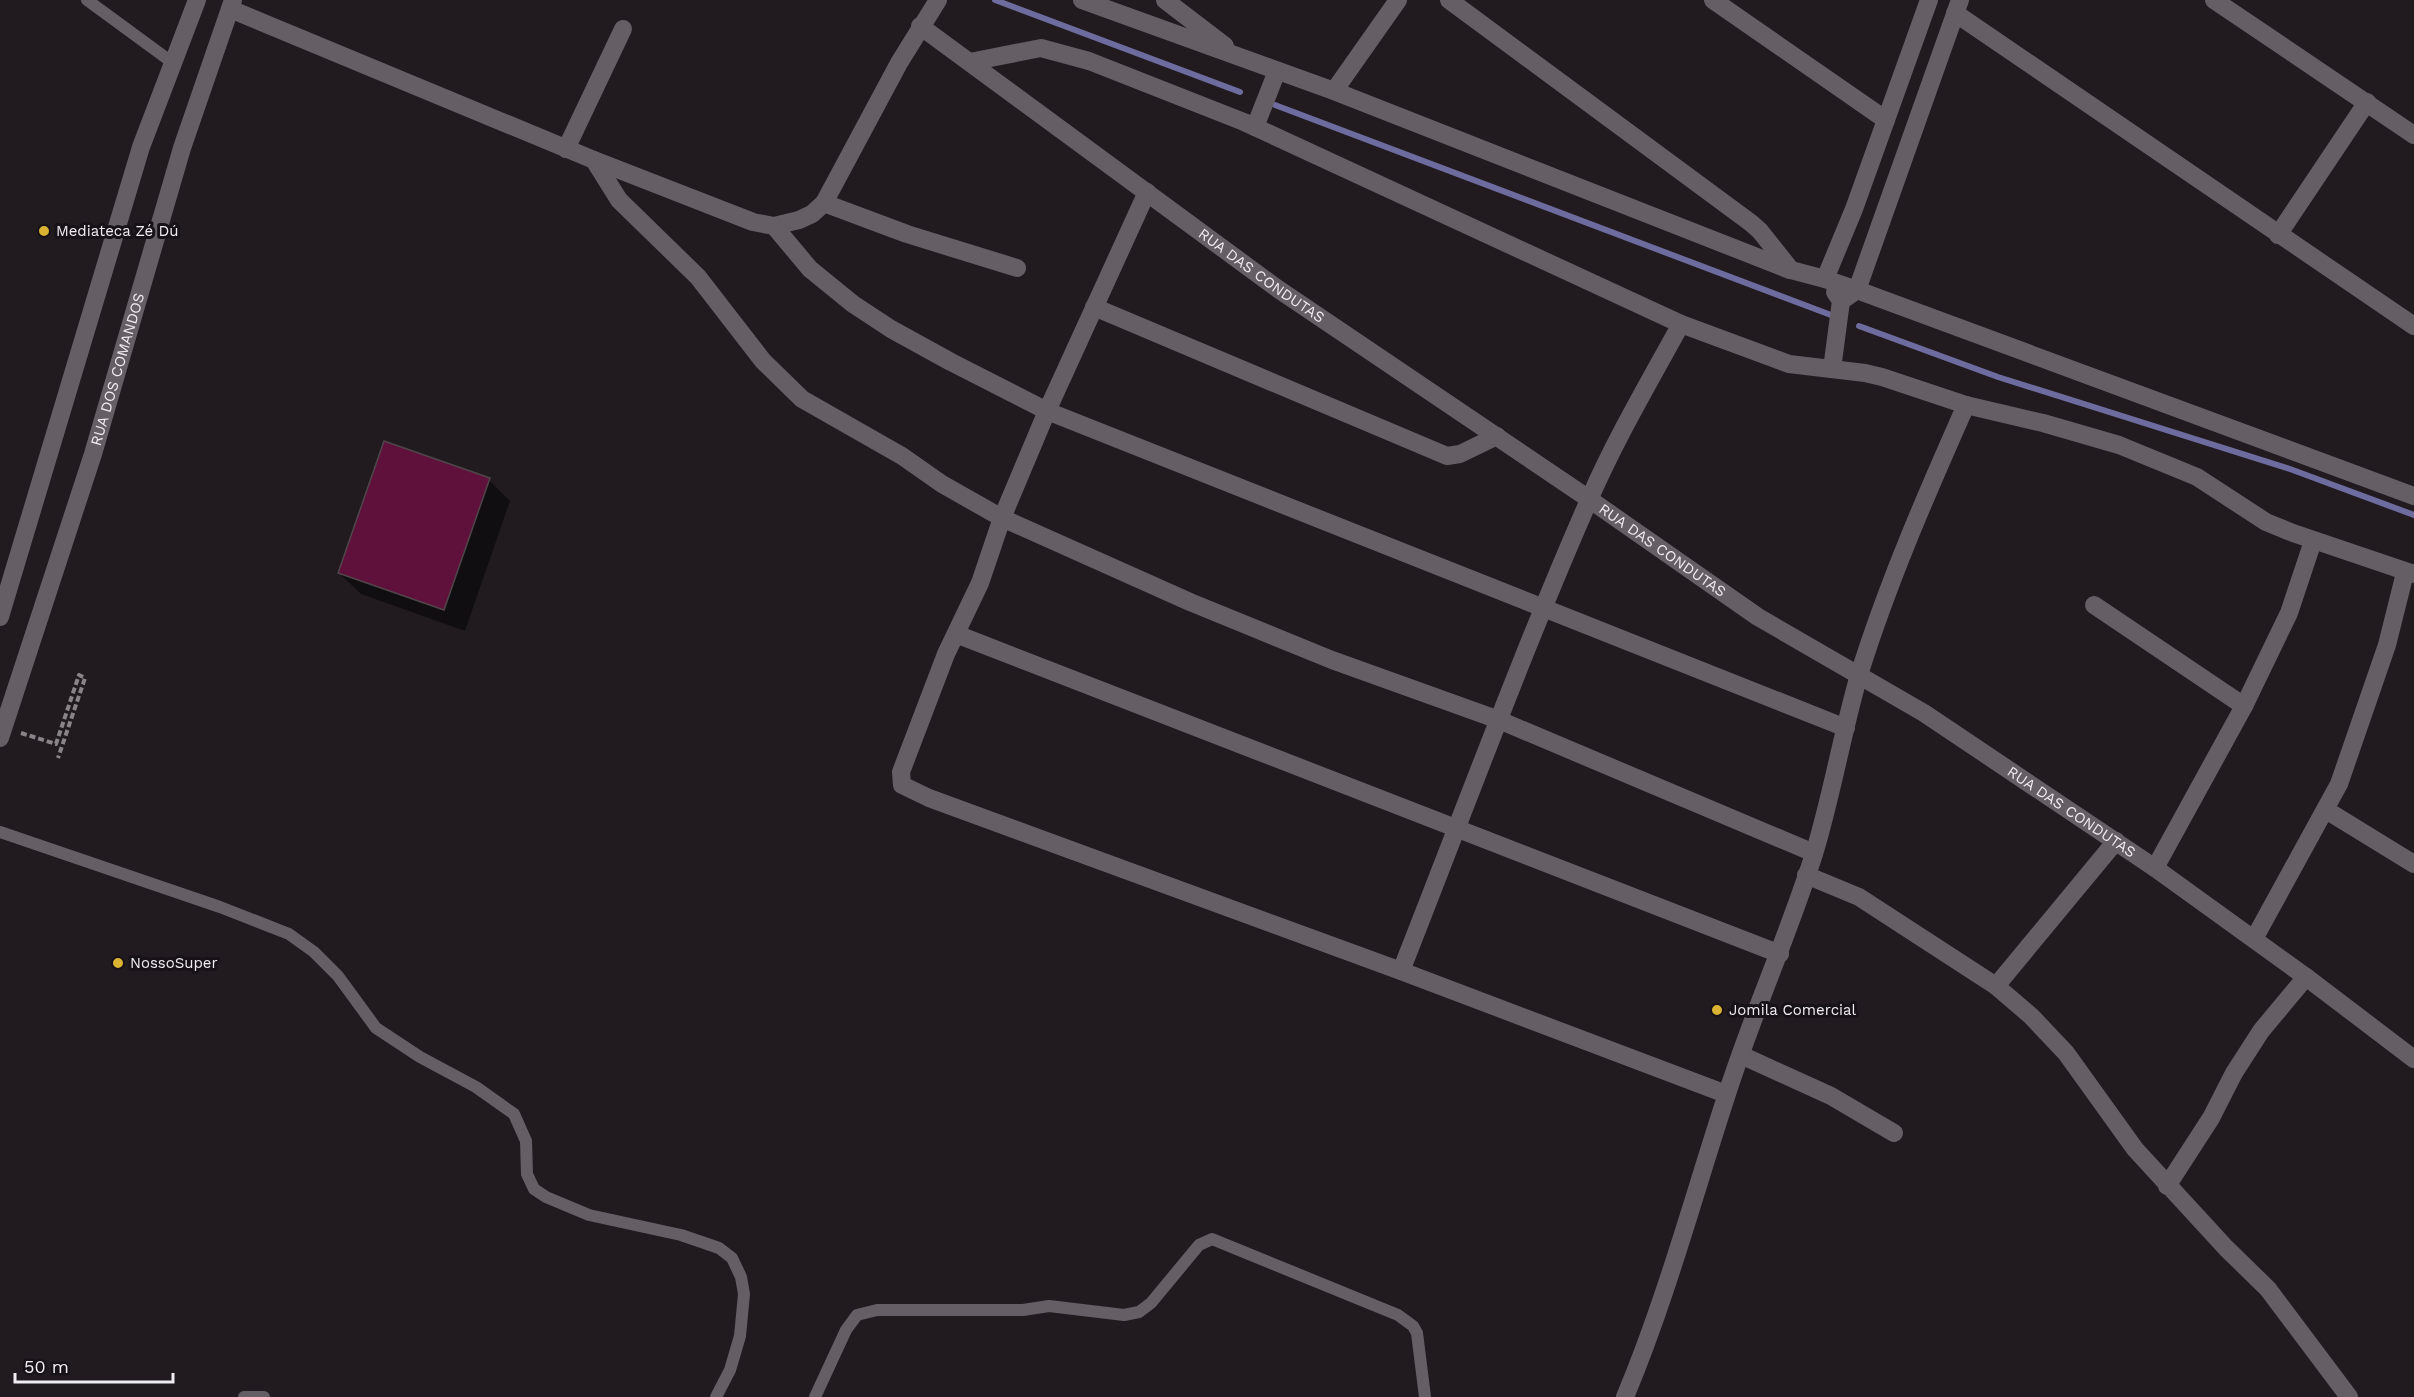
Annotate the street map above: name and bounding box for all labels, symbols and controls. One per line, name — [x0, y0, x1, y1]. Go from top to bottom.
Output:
place label: Mediateca Zé Dú — [56, 222, 178, 240]
marker: Mediateca Zé Dú — [37, 224, 51, 238]
street label: RUA DAS CONDUTAS — [1195, 225, 1328, 327]
street label: RUA DOS COMANDOS — [87, 291, 148, 448]
street label: RUA DAS CONDUTAS — [1595, 500, 1729, 601]
street label: RUA DAS CONDUTAS — [2004, 762, 2139, 861]
place label: NossoSuper — [130, 954, 218, 972]
marker: NossoSuper — [111, 956, 125, 970]
place label: Jomila Comercial — [1729, 1001, 1857, 1019]
marker: Jomila Comercial — [1710, 1003, 1724, 1017]
scale bar — [15, 1346, 172, 1384]
text: 50 m — [24, 1356, 69, 1377]

